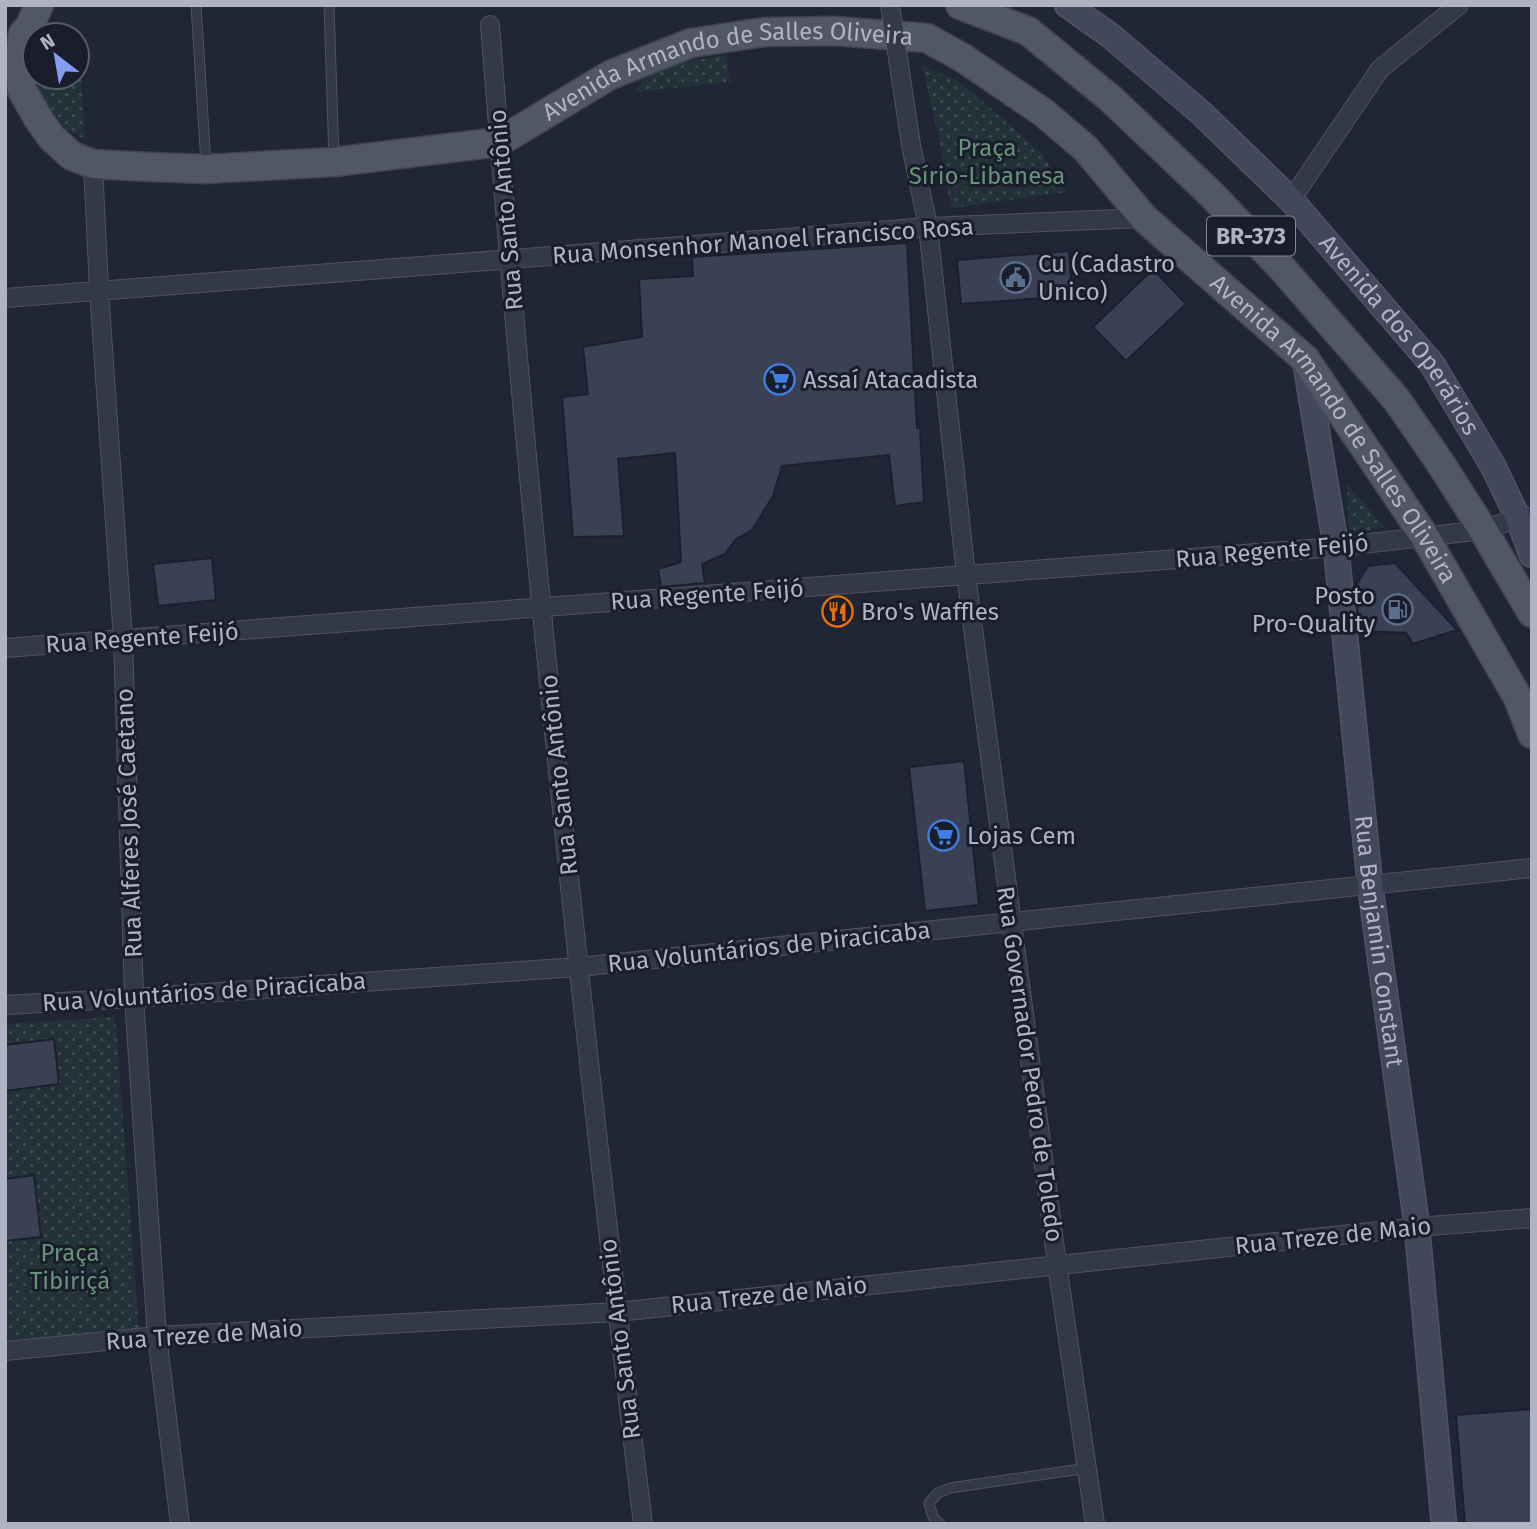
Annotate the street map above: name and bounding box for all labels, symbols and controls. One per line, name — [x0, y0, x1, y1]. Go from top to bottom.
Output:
street label: Avenida Armando de Salles Oliveira — [537, 17, 914, 127]
north arrow — [21, 21, 91, 91]
text: N — [36, 29, 59, 55]
street label: Rua Santo Antônio — [483, 108, 529, 312]
park label: Praça Sírio-Libanesa — [909, 134, 1065, 190]
street label: Rua Monsenhor Manoel Francisco Rosa — [551, 212, 975, 270]
road number: BR-373 — [1207, 216, 1295, 256]
street label: Avenida dos Operários — [1313, 229, 1485, 440]
place label: Cu (Cadastro Unico) — [1038, 250, 1175, 306]
public building icon: Cu (Cadastro Unico) — [998, 261, 1032, 295]
street label: Avenida Armando de Salles Oliveira — [1205, 269, 1463, 588]
supermarket icon: Assaí Atacadista — [763, 363, 797, 397]
place label: Assaí Atacadista — [803, 366, 978, 394]
street label: Rua Regente Feijó — [1174, 529, 1370, 573]
street label: Rua Regente Feijó — [609, 574, 805, 616]
place label: Posto Pro-Quality — [1252, 582, 1375, 638]
fuel station icon: Posto Pro-Quality — [1381, 593, 1415, 627]
restaurant icon: Bro's Waffles — [821, 595, 855, 629]
place label: Bro's Waffles — [861, 598, 999, 626]
street label: Rua Regente Feijó — [44, 617, 240, 659]
street label: Rua Santo Antônio — [535, 673, 583, 877]
street label: Rua Alferes José Caetano — [110, 688, 148, 958]
street label: Rua Benjamin Constant — [1349, 814, 1409, 1069]
supermarket icon: Lojas Cem — [927, 819, 961, 853]
place label: Lojas Cem — [967, 822, 1076, 850]
street label: Rua Governador Pedro de Toledo — [991, 884, 1069, 1244]
street label: Rua Voluntários de Piracicaba — [606, 916, 932, 978]
street label: Rua Voluntários de Piracicaba — [41, 967, 367, 1017]
street label: Rua Treze de Maio — [1234, 1212, 1432, 1260]
street label: Rua Santo Antônio — [594, 1237, 646, 1441]
park label: Praça Tibiriçá — [30, 1239, 110, 1295]
street label: Rua Treze de Maio — [670, 1271, 868, 1319]
street label: Rua Treze de Maio — [105, 1314, 303, 1356]

